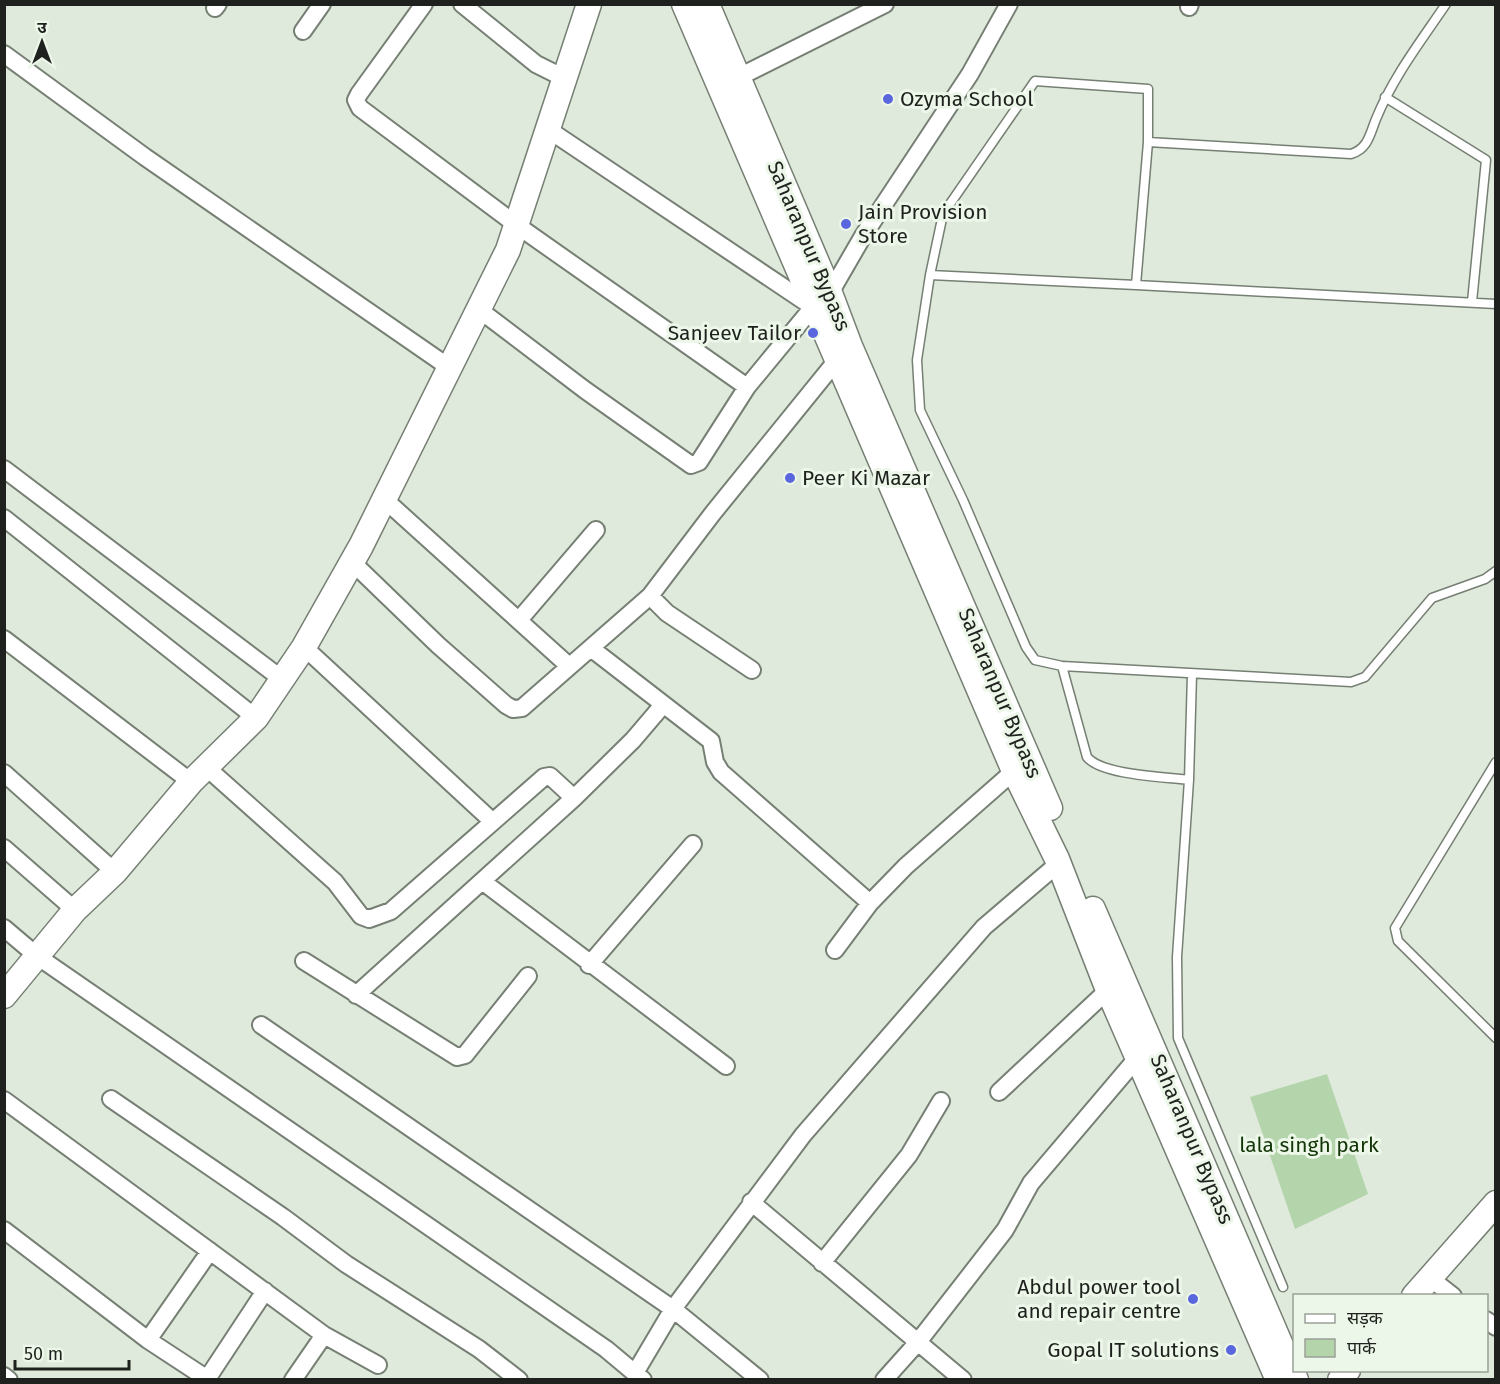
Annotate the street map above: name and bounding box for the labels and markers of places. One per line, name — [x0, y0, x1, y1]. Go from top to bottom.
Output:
place label: Ozyma School — [900, 86, 1033, 112]
marker: Ozyma School — [881, 92, 895, 106]
place label: Jain Provision Store — [858, 199, 988, 249]
marker: Jain Provision Store — [839, 217, 853, 231]
place label: Sanjeev Tailor — [668, 320, 801, 346]
marker: Sanjeev Tailor — [806, 326, 820, 340]
place label: Peer Ki Mazar — [802, 465, 930, 491]
marker: Peer Ki Mazar — [783, 471, 797, 485]
place label: Abdul power tool and repair centre — [1017, 1274, 1181, 1324]
marker: Abdul power tool and repair centre — [1186, 1292, 1200, 1306]
place label: Gopal IT solutions — [1047, 1337, 1219, 1363]
marker: Gopal IT solutions — [1224, 1343, 1238, 1357]

